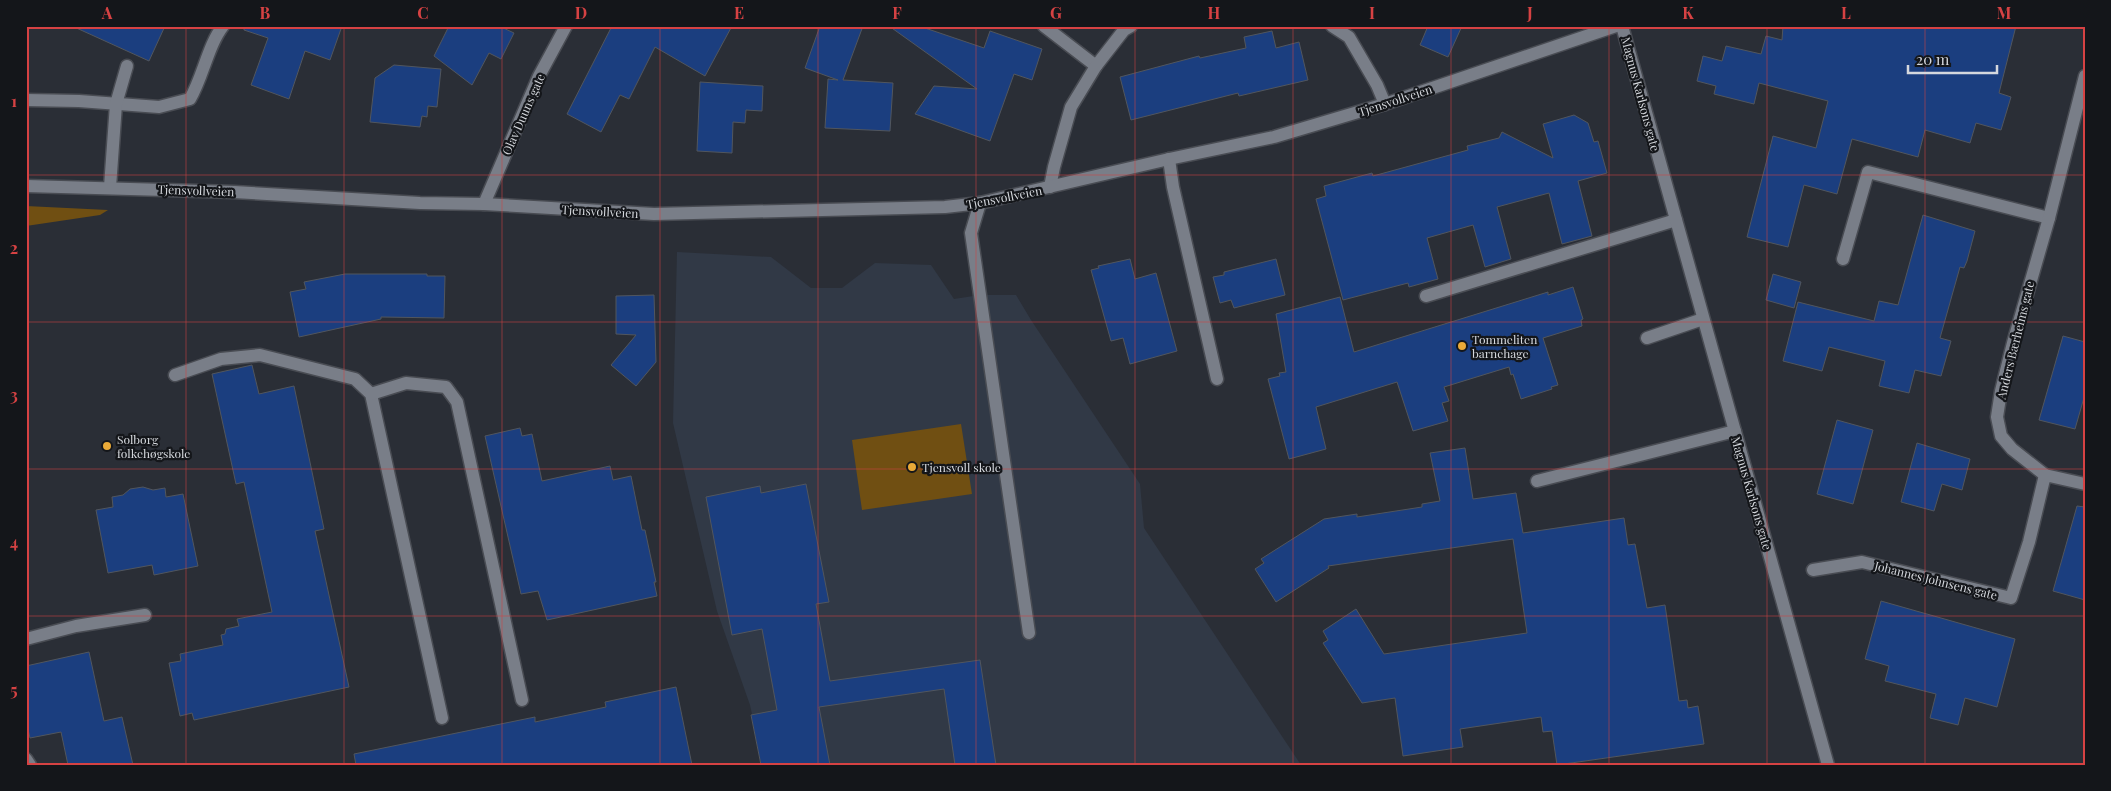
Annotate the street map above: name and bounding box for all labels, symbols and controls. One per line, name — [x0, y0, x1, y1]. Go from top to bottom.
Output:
text: A — [101, 2, 113, 23]
text: B — [260, 2, 271, 23]
text: C — [417, 2, 429, 23]
text: D — [575, 2, 587, 23]
text: E — [734, 2, 744, 23]
text: F — [892, 2, 902, 23]
text: G — [1050, 2, 1062, 23]
text: H — [1208, 2, 1221, 23]
text: I — [1369, 2, 1375, 23]
text: J — [1526, 2, 1533, 23]
text: K — [1682, 2, 1694, 23]
text: L — [1841, 2, 1851, 23]
text: M — [1997, 2, 2012, 23]
street label: Magnus Karlsons gate — [1618, 35, 1664, 153]
scale bar — [1908, 42, 1997, 74]
text: 20 m — [1916, 49, 1950, 69]
street label: Olav Duuns gate — [498, 71, 548, 157]
street label: Tjensvollveien — [1356, 81, 1434, 119]
text: 1 — [11, 90, 17, 111]
street label: Tjensvollveien — [157, 181, 235, 199]
street label: Tjensvollveien — [965, 182, 1043, 212]
street label: Tjensvollveien — [561, 201, 639, 221]
text: 2 — [10, 237, 18, 258]
street label: Anders Bærheims gate — [1992, 279, 2037, 402]
place label: Tommeliten barnehage — [1472, 331, 1537, 361]
marker: Tommeliten barnehage — [1456, 340, 1468, 352]
text: 3 — [10, 384, 18, 405]
place label: Solborg folkehøgskole — [117, 431, 190, 461]
street label: Magnus Karlsons gate — [1728, 434, 1776, 552]
marker: Solborg folkehøgskole — [101, 440, 113, 452]
place label: Tjensvoll skole — [922, 459, 1001, 475]
marker: Tjensvoll skole — [906, 461, 918, 473]
text: 4 — [10, 531, 18, 552]
street label: Johannes Johnsens gate — [1872, 557, 1999, 603]
text: 5 — [10, 679, 18, 700]

